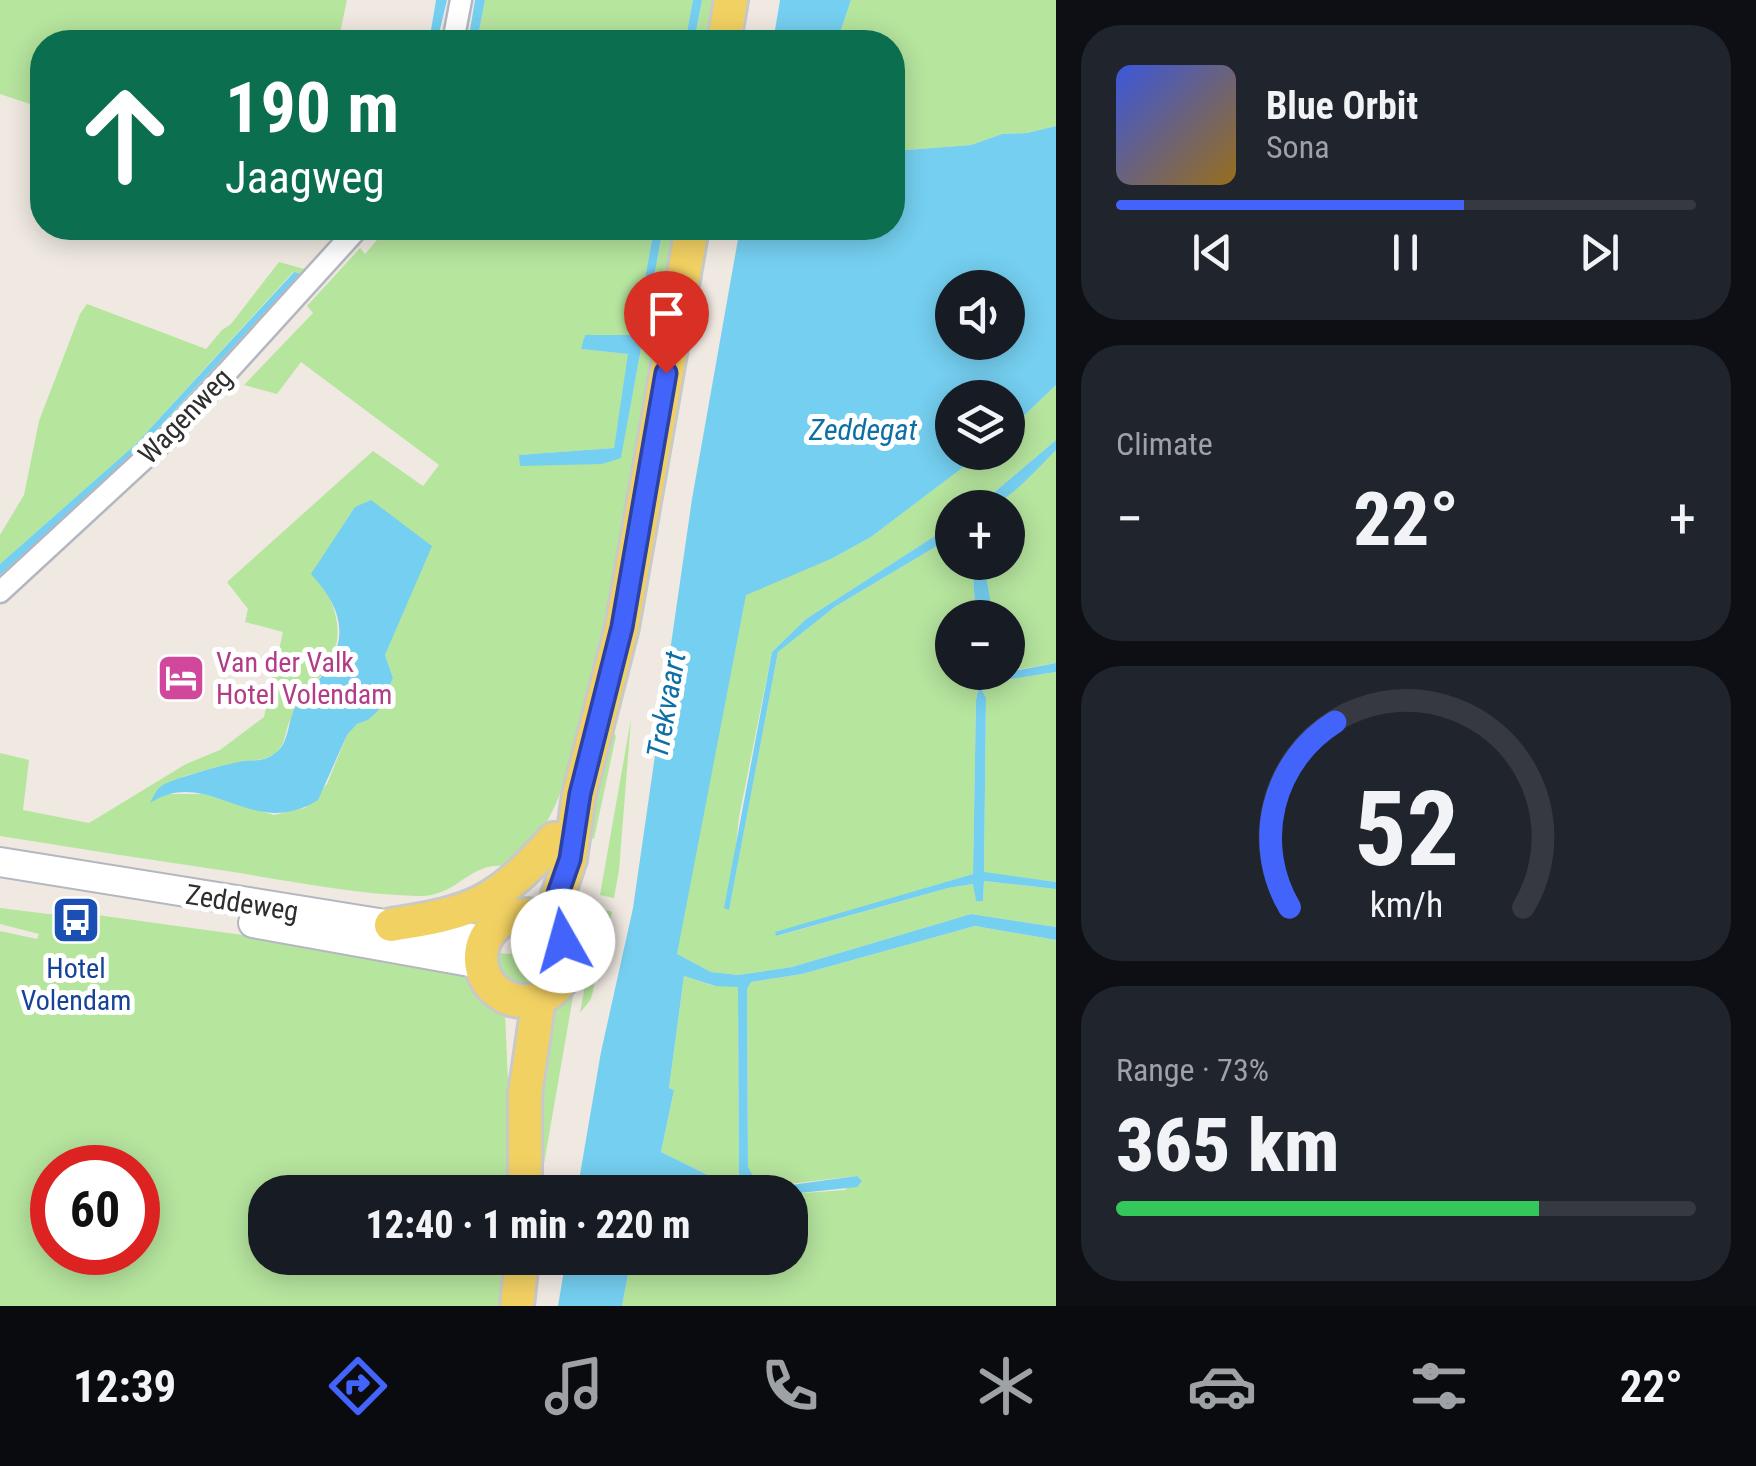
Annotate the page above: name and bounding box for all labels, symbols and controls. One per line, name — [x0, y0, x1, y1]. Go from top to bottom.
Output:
text: 190 m — [225, 67, 399, 149]
icon: ahead — [60, 70, 190, 200]
text: Blue Orbit — [1266, 84, 1418, 128]
text: Sona — [1266, 128, 1329, 166]
text: Jaagweg — [225, 151, 385, 204]
icon: previous — [1185, 225, 1240, 280]
icon: pause — [1378, 225, 1433, 280]
icon: next — [1572, 225, 1627, 280]
map controls — [935, 270, 1025, 690]
button: sound — [935, 270, 1025, 360]
pin — [624, 271, 709, 374]
icon: arrive — [639, 286, 694, 341]
street label: Wagenweg — [131, 361, 239, 471]
button: layers — [935, 380, 1025, 470]
water label: Zeddegat — [808, 412, 917, 447]
text: Climate — [1116, 425, 1213, 463]
text: 22° — [1353, 475, 1459, 563]
text: − — [1116, 487, 1144, 551]
text: + — [1669, 487, 1696, 551]
button: + — [935, 490, 1025, 580]
button: − — [935, 600, 1025, 690]
place label: Van der Valk Hotel Volendam — [216, 646, 392, 711]
water label: Trekvaart — [639, 649, 693, 761]
hotel icon: Van der Valk Hotel Volendam — [155, 652, 207, 704]
text: 52 — [1353, 769, 1459, 890]
street label: Zeddeweg — [183, 878, 301, 928]
text: km/h — [1369, 884, 1443, 926]
position arrow — [511, 889, 615, 993]
bus stop icon: Hotel Volendam — [50, 894, 102, 946]
place label: Hotel Volendam — [21, 952, 131, 1017]
text: Range · 73% — [1116, 1051, 1269, 1089]
text: 365 km — [1116, 1101, 1339, 1189]
speed limit sign: 60 — [30, 1145, 160, 1275]
text: 12:40 · 1 min · 220 m — [366, 1203, 690, 1247]
icon: directions — [323, 1351, 393, 1421]
icon: music — [539, 1351, 609, 1421]
icon: phone — [755, 1351, 825, 1421]
icon: climate — [971, 1351, 1041, 1421]
icon: car — [1187, 1351, 1257, 1421]
icon: filters — [1404, 1351, 1474, 1421]
text: 12:39 — [73, 1360, 176, 1413]
text: 22° — [1620, 1360, 1683, 1413]

